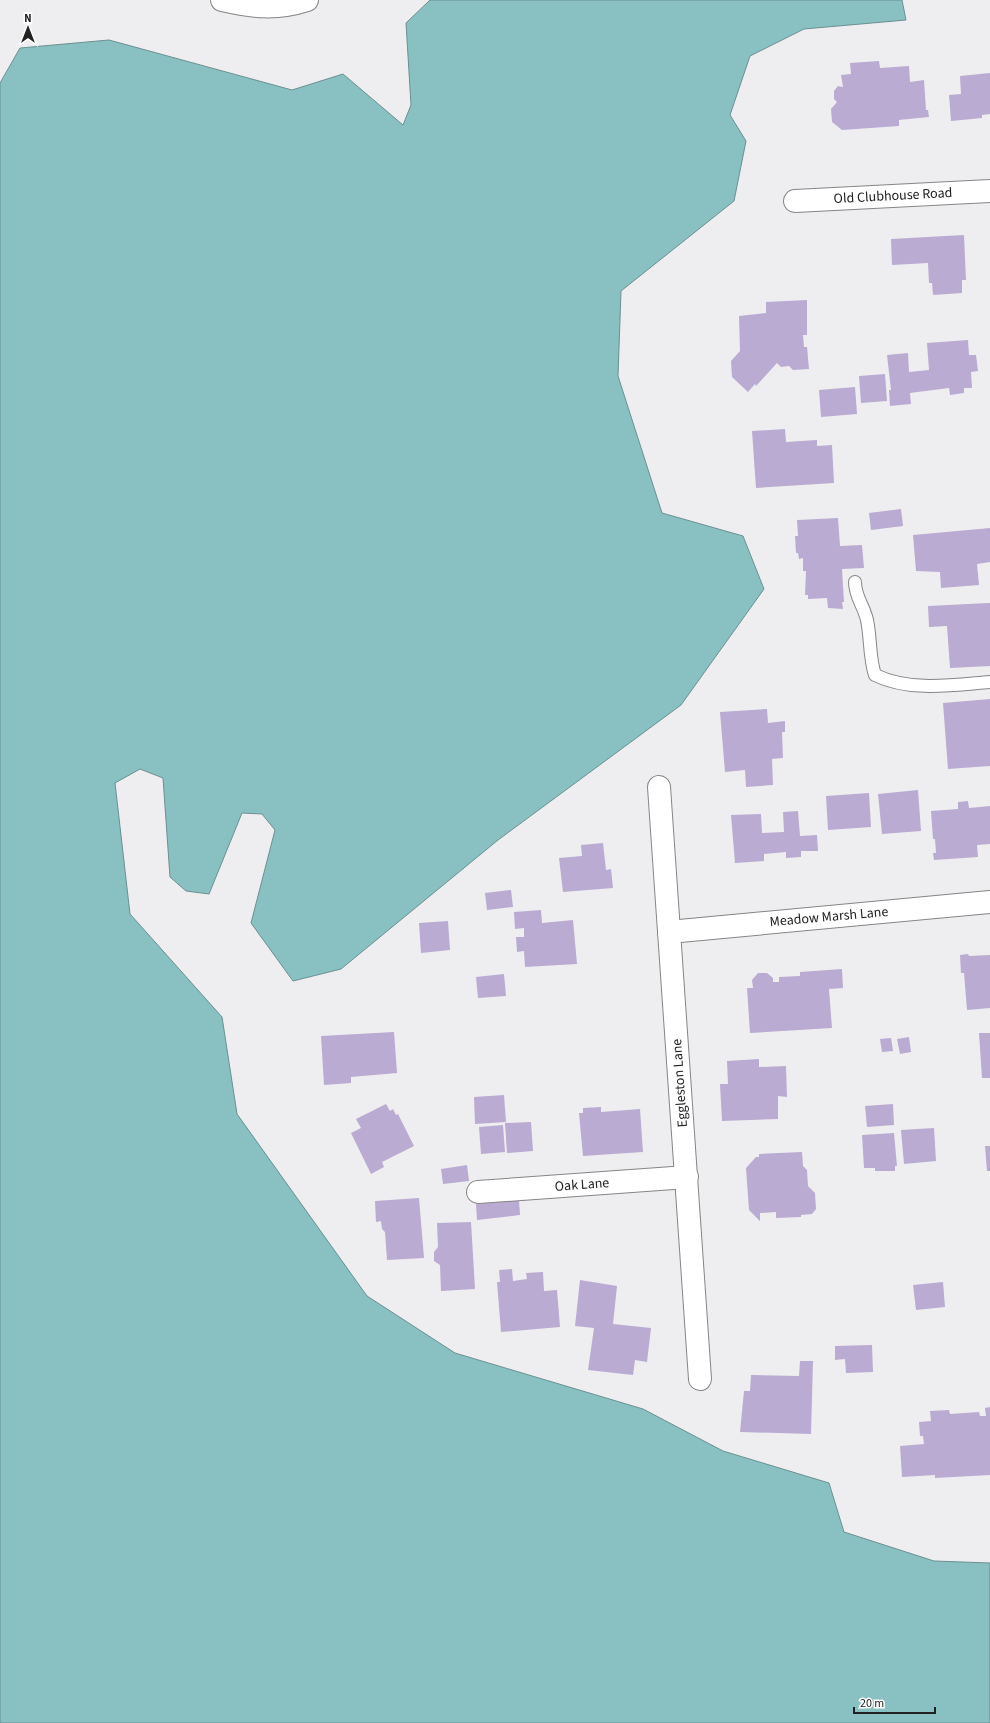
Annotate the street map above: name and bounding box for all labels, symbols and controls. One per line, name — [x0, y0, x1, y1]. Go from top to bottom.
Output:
north arrow — [8, 8, 48, 48]
text: N — [24, 11, 32, 26]
street label: Old Clubhouse Road — [833, 183, 953, 209]
street label: Meadow Marsh Lane — [769, 902, 889, 932]
street label: Eggleston Lane — [667, 1038, 693, 1128]
street label: Oak Lane — [554, 1173, 610, 1197]
scale bar — [854, 1689, 935, 1715]
text: 20 m — [860, 1695, 884, 1712]

